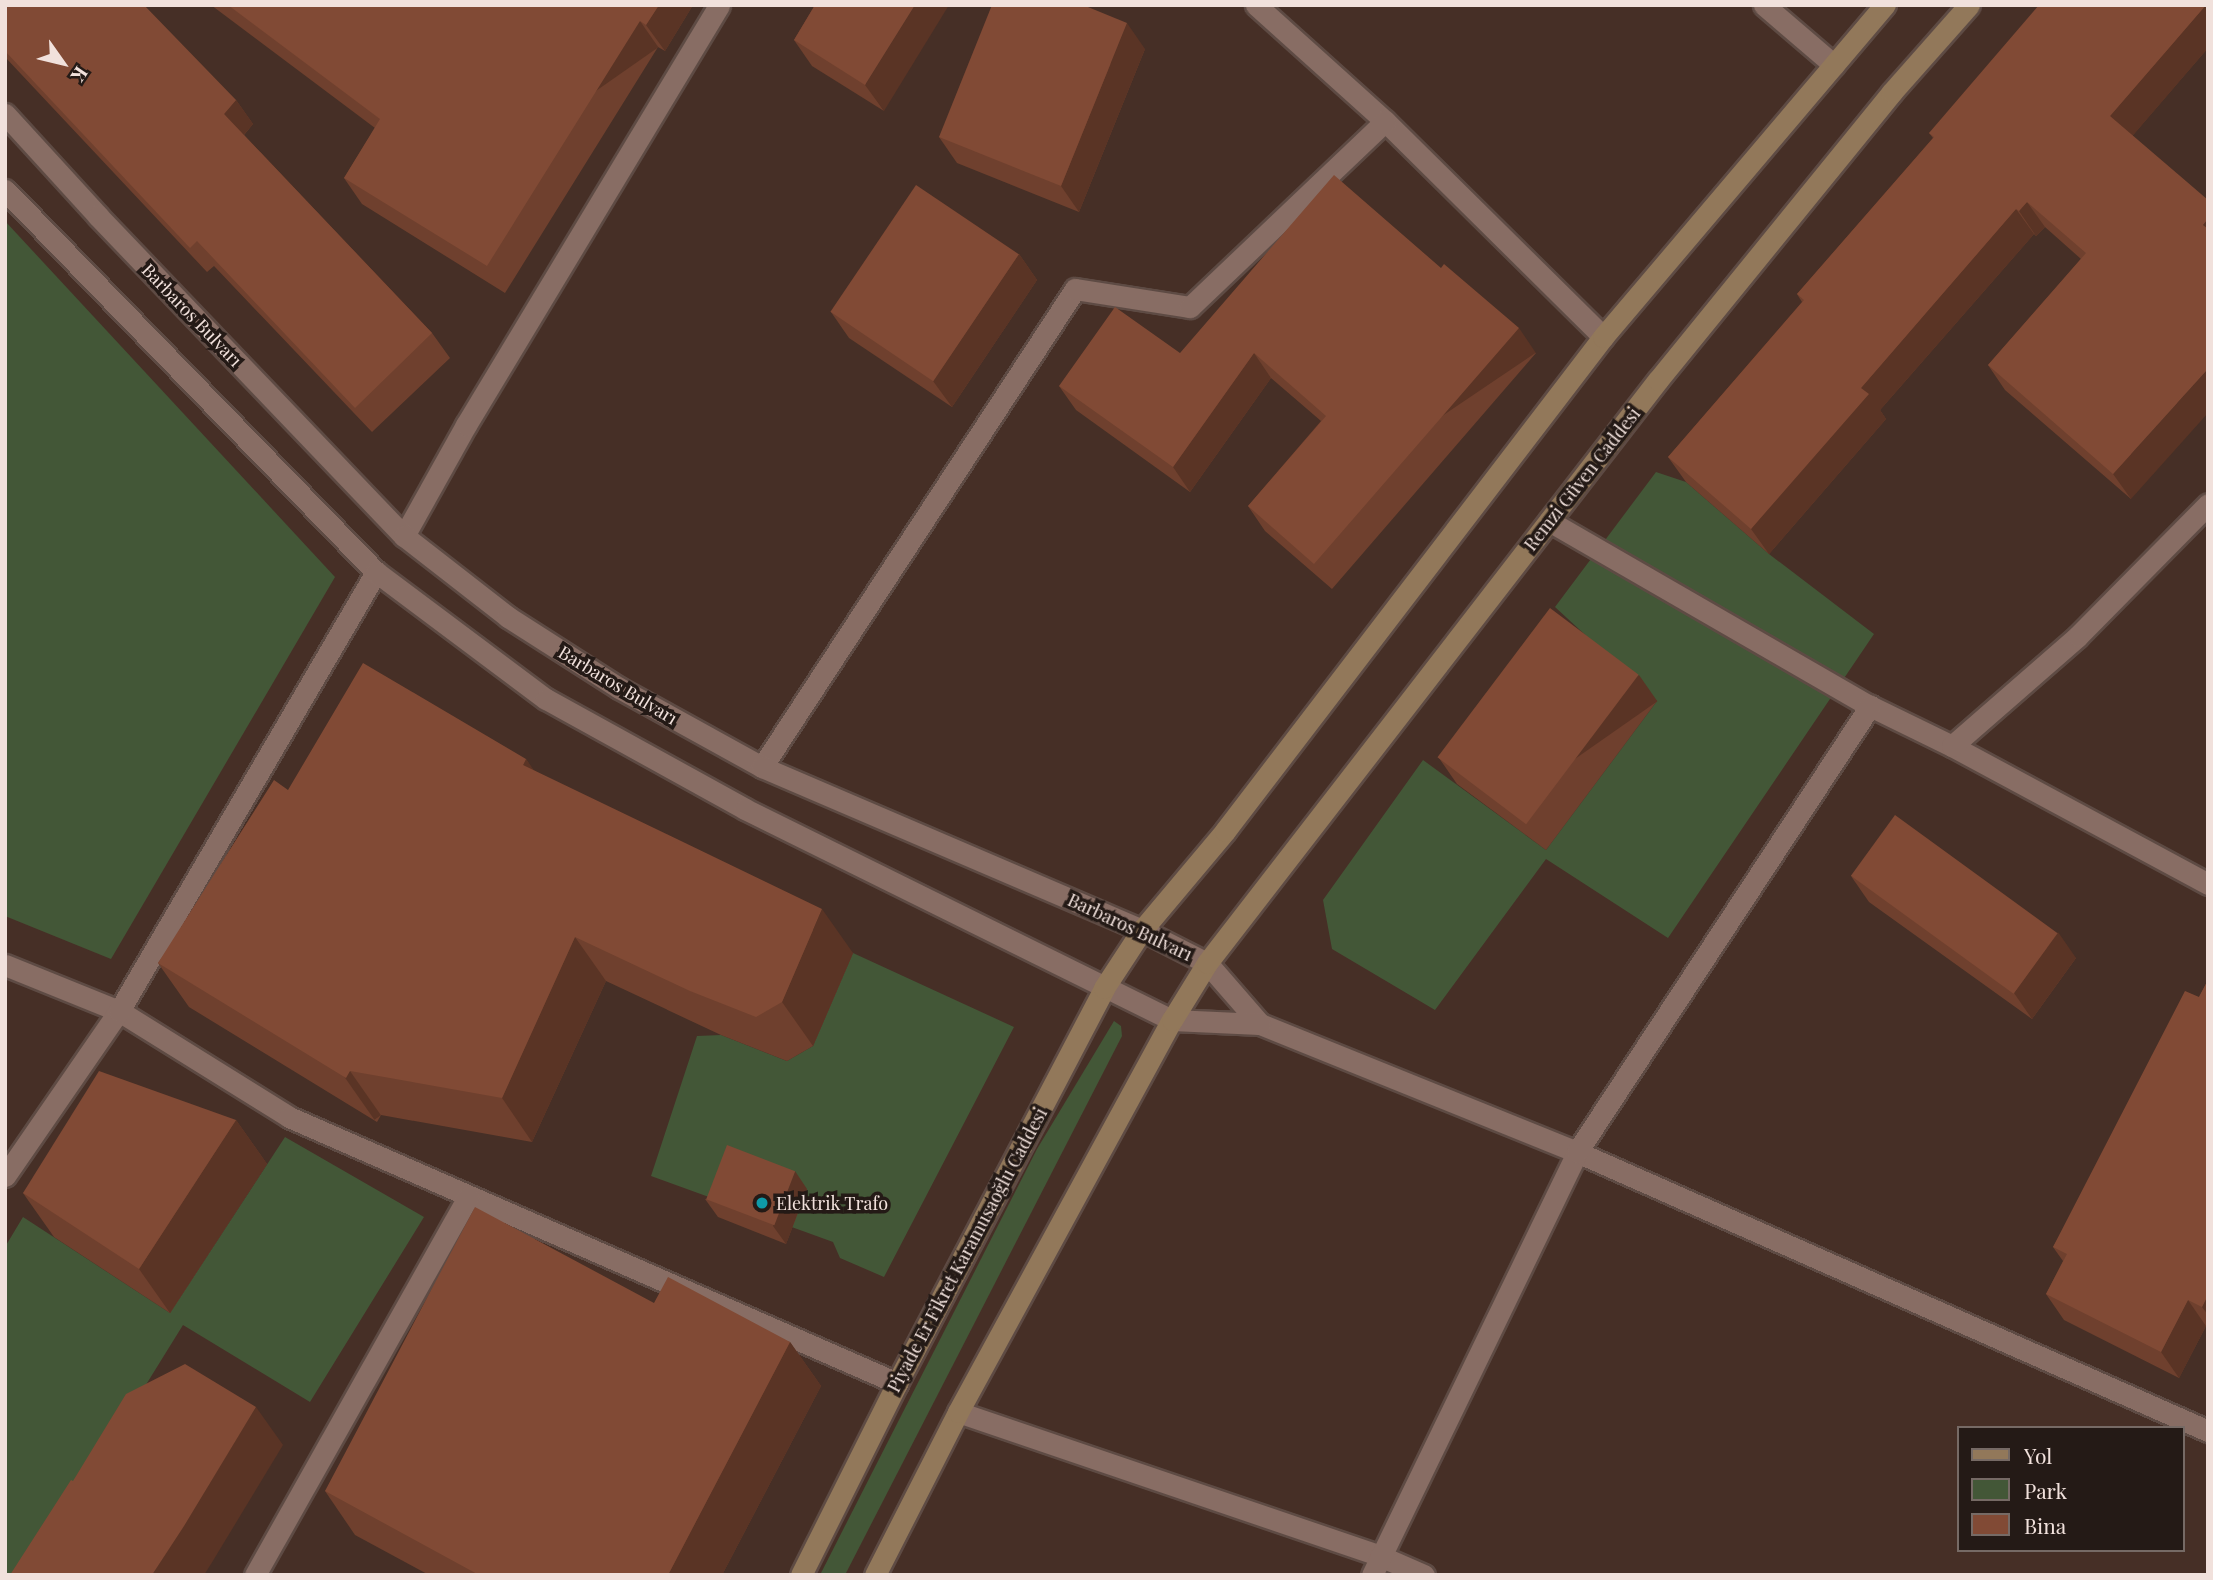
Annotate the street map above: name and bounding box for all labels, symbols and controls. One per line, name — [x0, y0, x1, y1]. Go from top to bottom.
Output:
north arrow — [28, 28, 98, 98]
text: K — [66, 62, 95, 88]
street label: Barbaros Bulvarı — [137, 259, 247, 371]
street label: Remzi Güven Caddesi — [1519, 403, 1645, 555]
street label: Barbaros Bulvarı — [555, 641, 681, 729]
street label: Barbaros Bulvarı — [1064, 889, 1196, 965]
street label: Piyade Er Fikret Karamusaoğlu Caddesi — [882, 1104, 1052, 1396]
place label: Elektrik Trafo — [776, 1192, 889, 1214]
marker: Elektrik Trafo — [754, 1195, 770, 1211]
legend — [1958, 1426, 2185, 1552]
text: Yol — [2024, 1441, 2052, 1469]
text: Park — [2024, 1476, 2067, 1504]
text: Bina — [2024, 1511, 2066, 1539]

